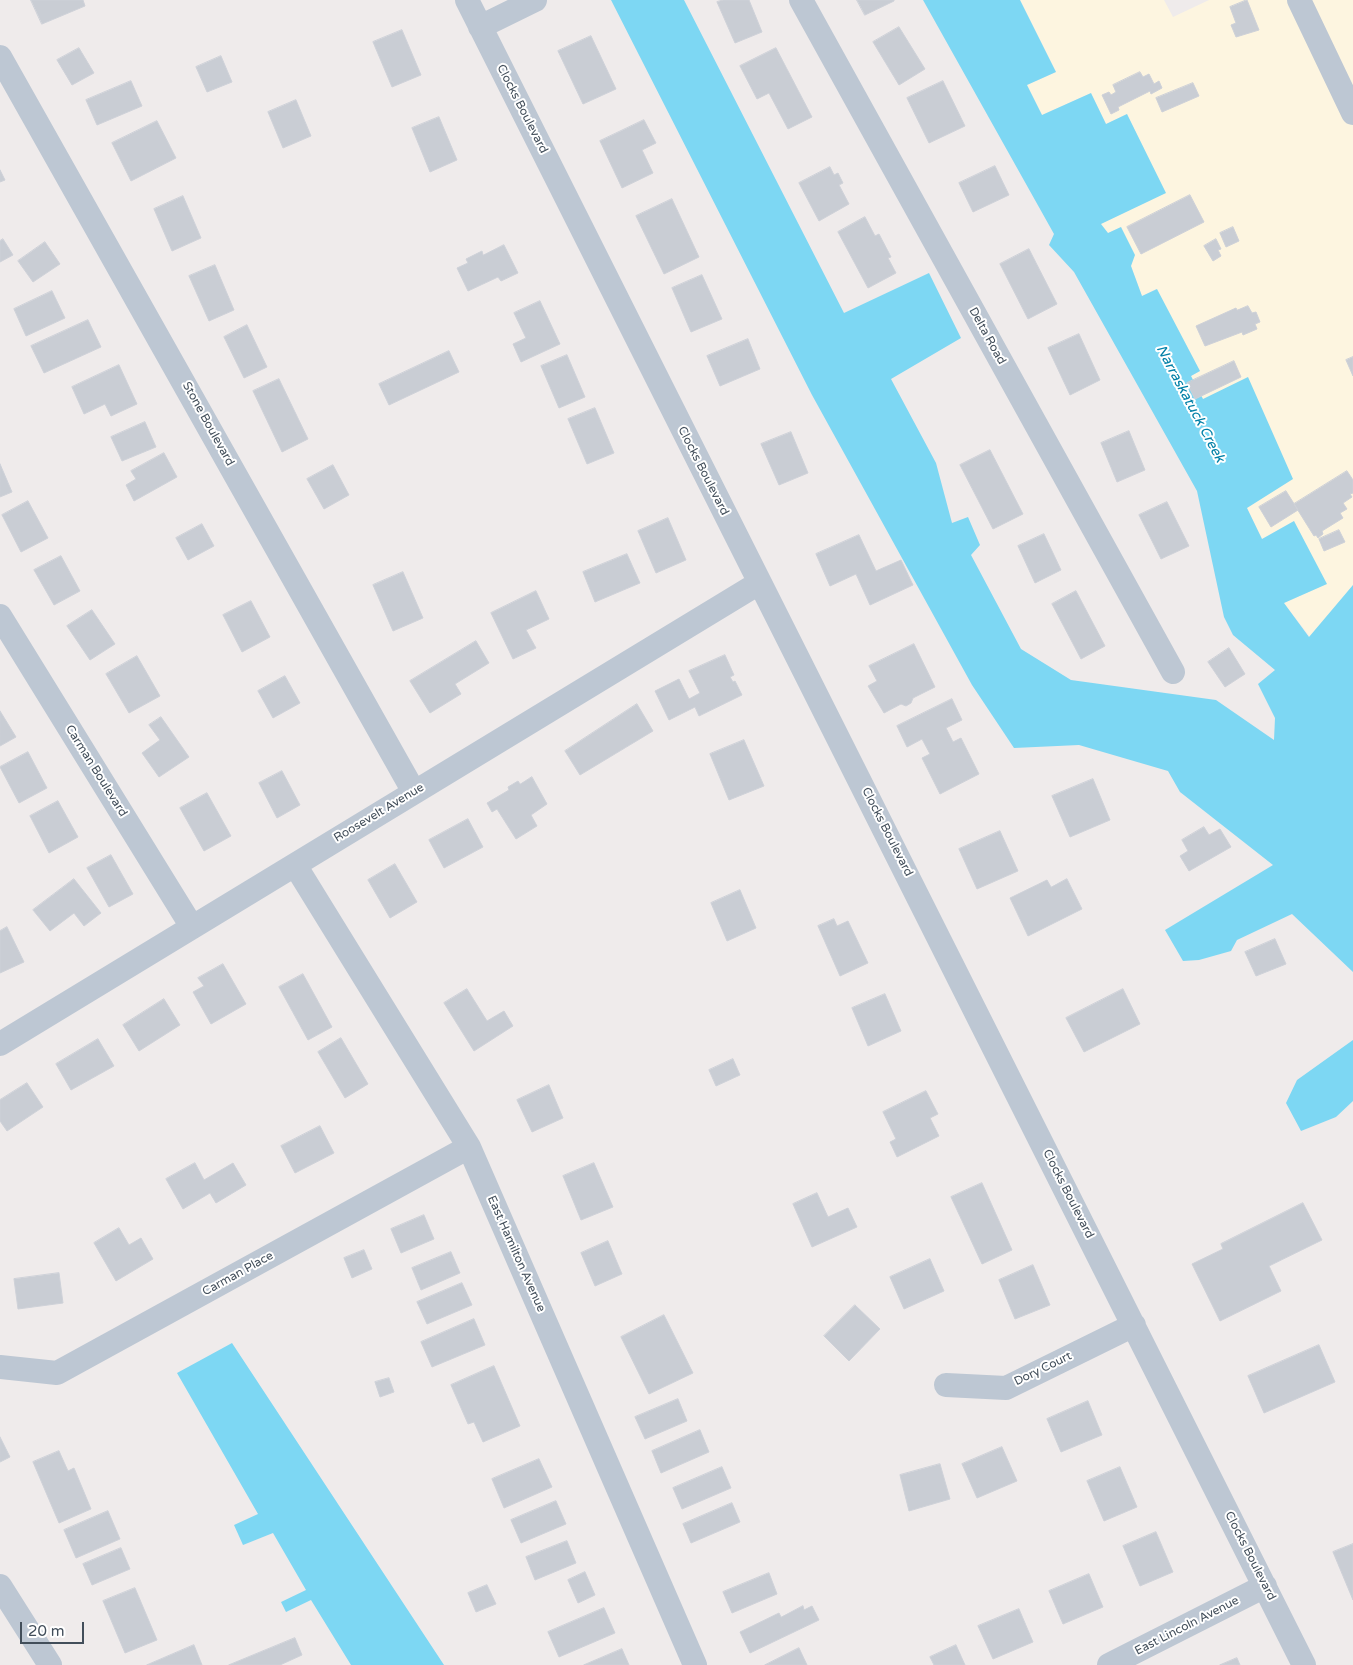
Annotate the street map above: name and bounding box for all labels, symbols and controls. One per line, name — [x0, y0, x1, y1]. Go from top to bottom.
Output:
street label: Clocks Boulevard — [493, 62, 551, 156]
street label: Delta Road — [965, 305, 1009, 367]
water label: Narraskatuck Creek — [1152, 342, 1228, 466]
street label: Stone Boulevard — [179, 380, 237, 468]
street label: Clocks Boulevard — [674, 424, 732, 518]
street label: Carman Boulevard — [62, 722, 130, 820]
street label: Roosevelt Avenue — [331, 780, 427, 846]
street label: Clocks Boulevard — [858, 785, 916, 879]
street label: Clocks Boulevard — [1039, 1147, 1097, 1241]
street label: East Hamilton Avenue — [484, 1194, 548, 1314]
street label: Carman Place — [200, 1249, 276, 1299]
street label: Dory Court — [1012, 1349, 1074, 1389]
street label: Clocks Boulevard — [1221, 1509, 1279, 1603]
street label: East Lincoln Avenue — [1133, 1593, 1241, 1659]
scale bar — [22, 1612, 86, 1644]
text: 20 m — [28, 1622, 65, 1640]

